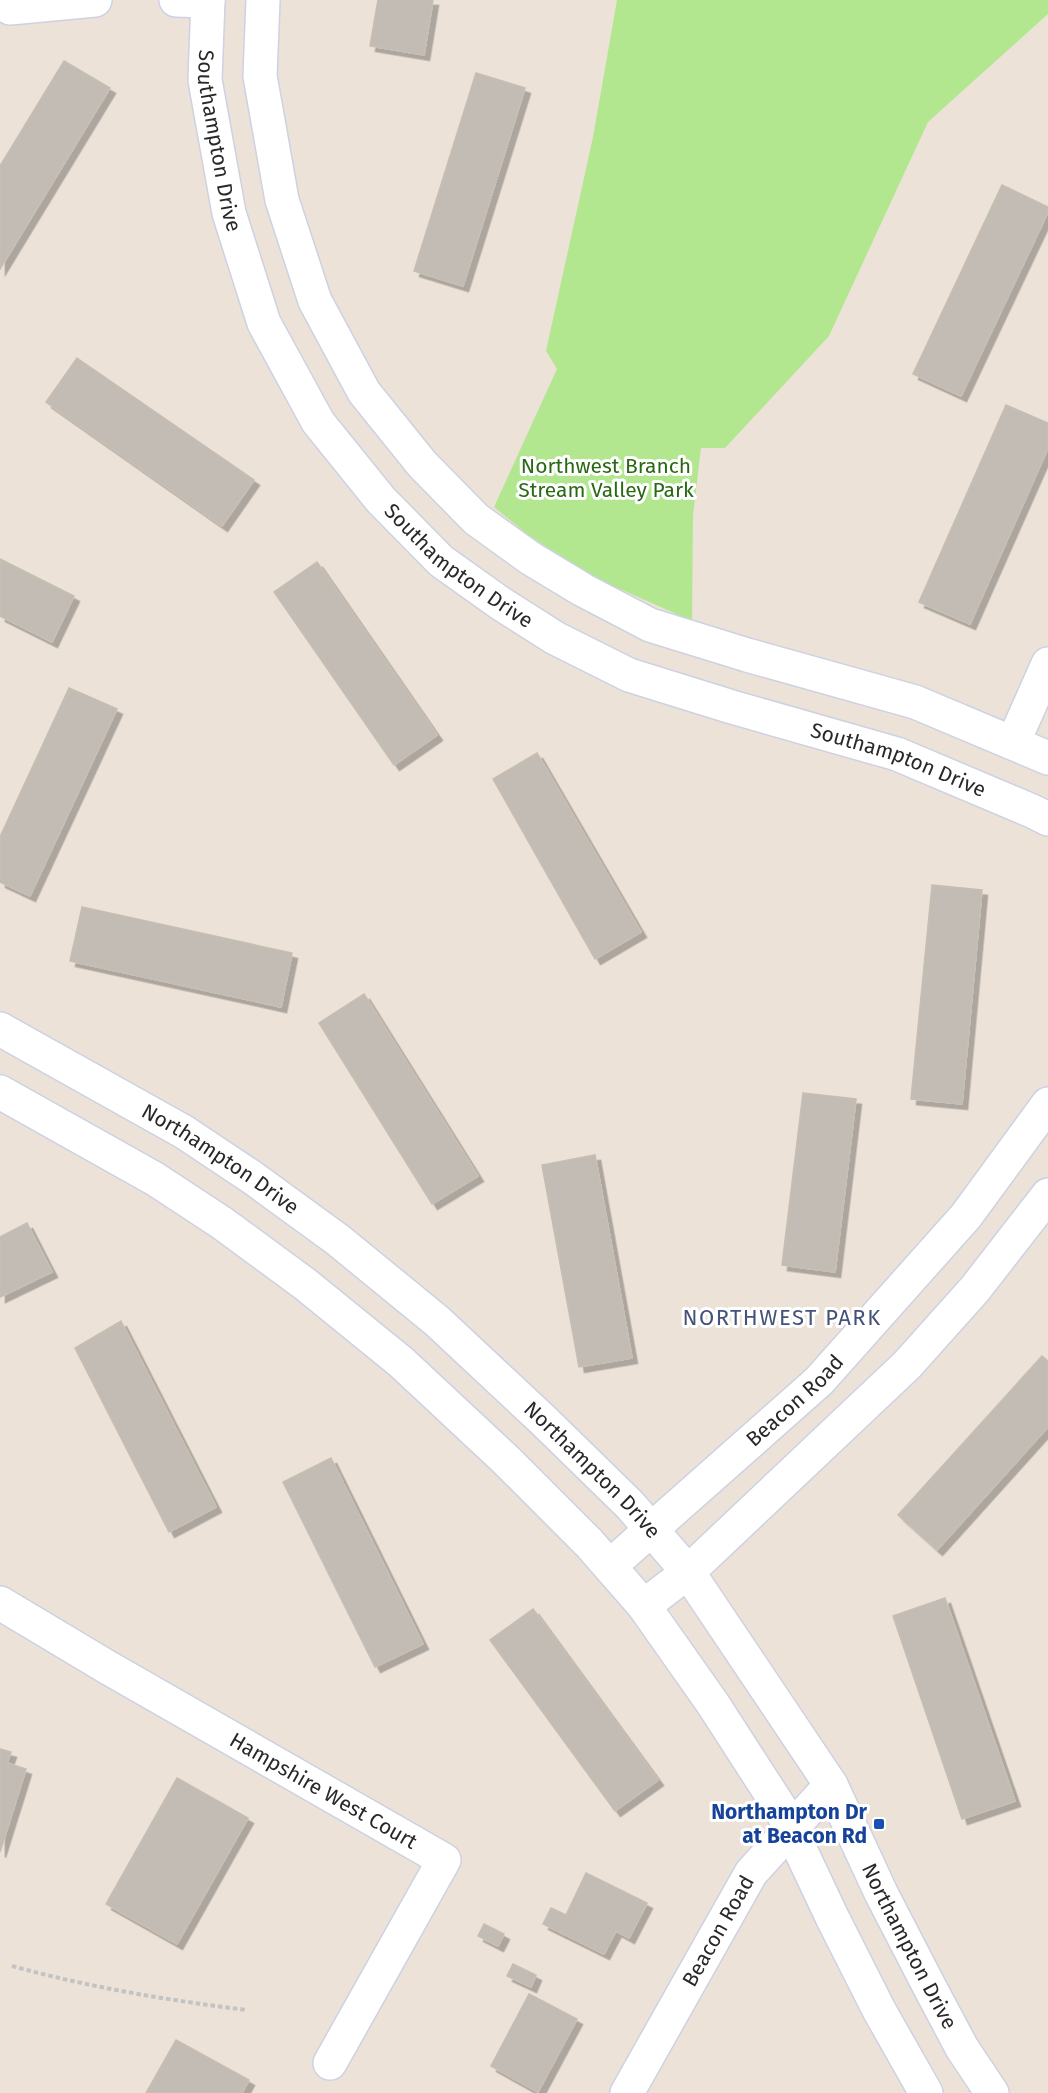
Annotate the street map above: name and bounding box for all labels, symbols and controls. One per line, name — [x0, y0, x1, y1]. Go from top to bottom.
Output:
street label: Southampton Drive — [192, 49, 247, 235]
park label: Northwest Branch Stream Valley Park — [518, 453, 694, 503]
street label: Southampton Drive — [379, 498, 538, 634]
street label: Southampton Drive — [808, 717, 990, 803]
street label: Northampton Drive — [137, 1098, 304, 1220]
district label: NORTHWEST PARK — [682, 1304, 882, 1331]
street label: Beacon Road — [741, 1349, 849, 1452]
street label: Northampton Drive — [518, 1396, 666, 1544]
street label: Hampshire West Court — [225, 1727, 422, 1855]
place label: Northampton Dr at Beacon Rd — [711, 1799, 868, 1849]
marker: Northampton Dr at Beacon Rd — [872, 1817, 886, 1831]
street label: Northampton Drive — [856, 1859, 963, 2034]
street label: Beacon Road — [677, 1871, 760, 1991]

